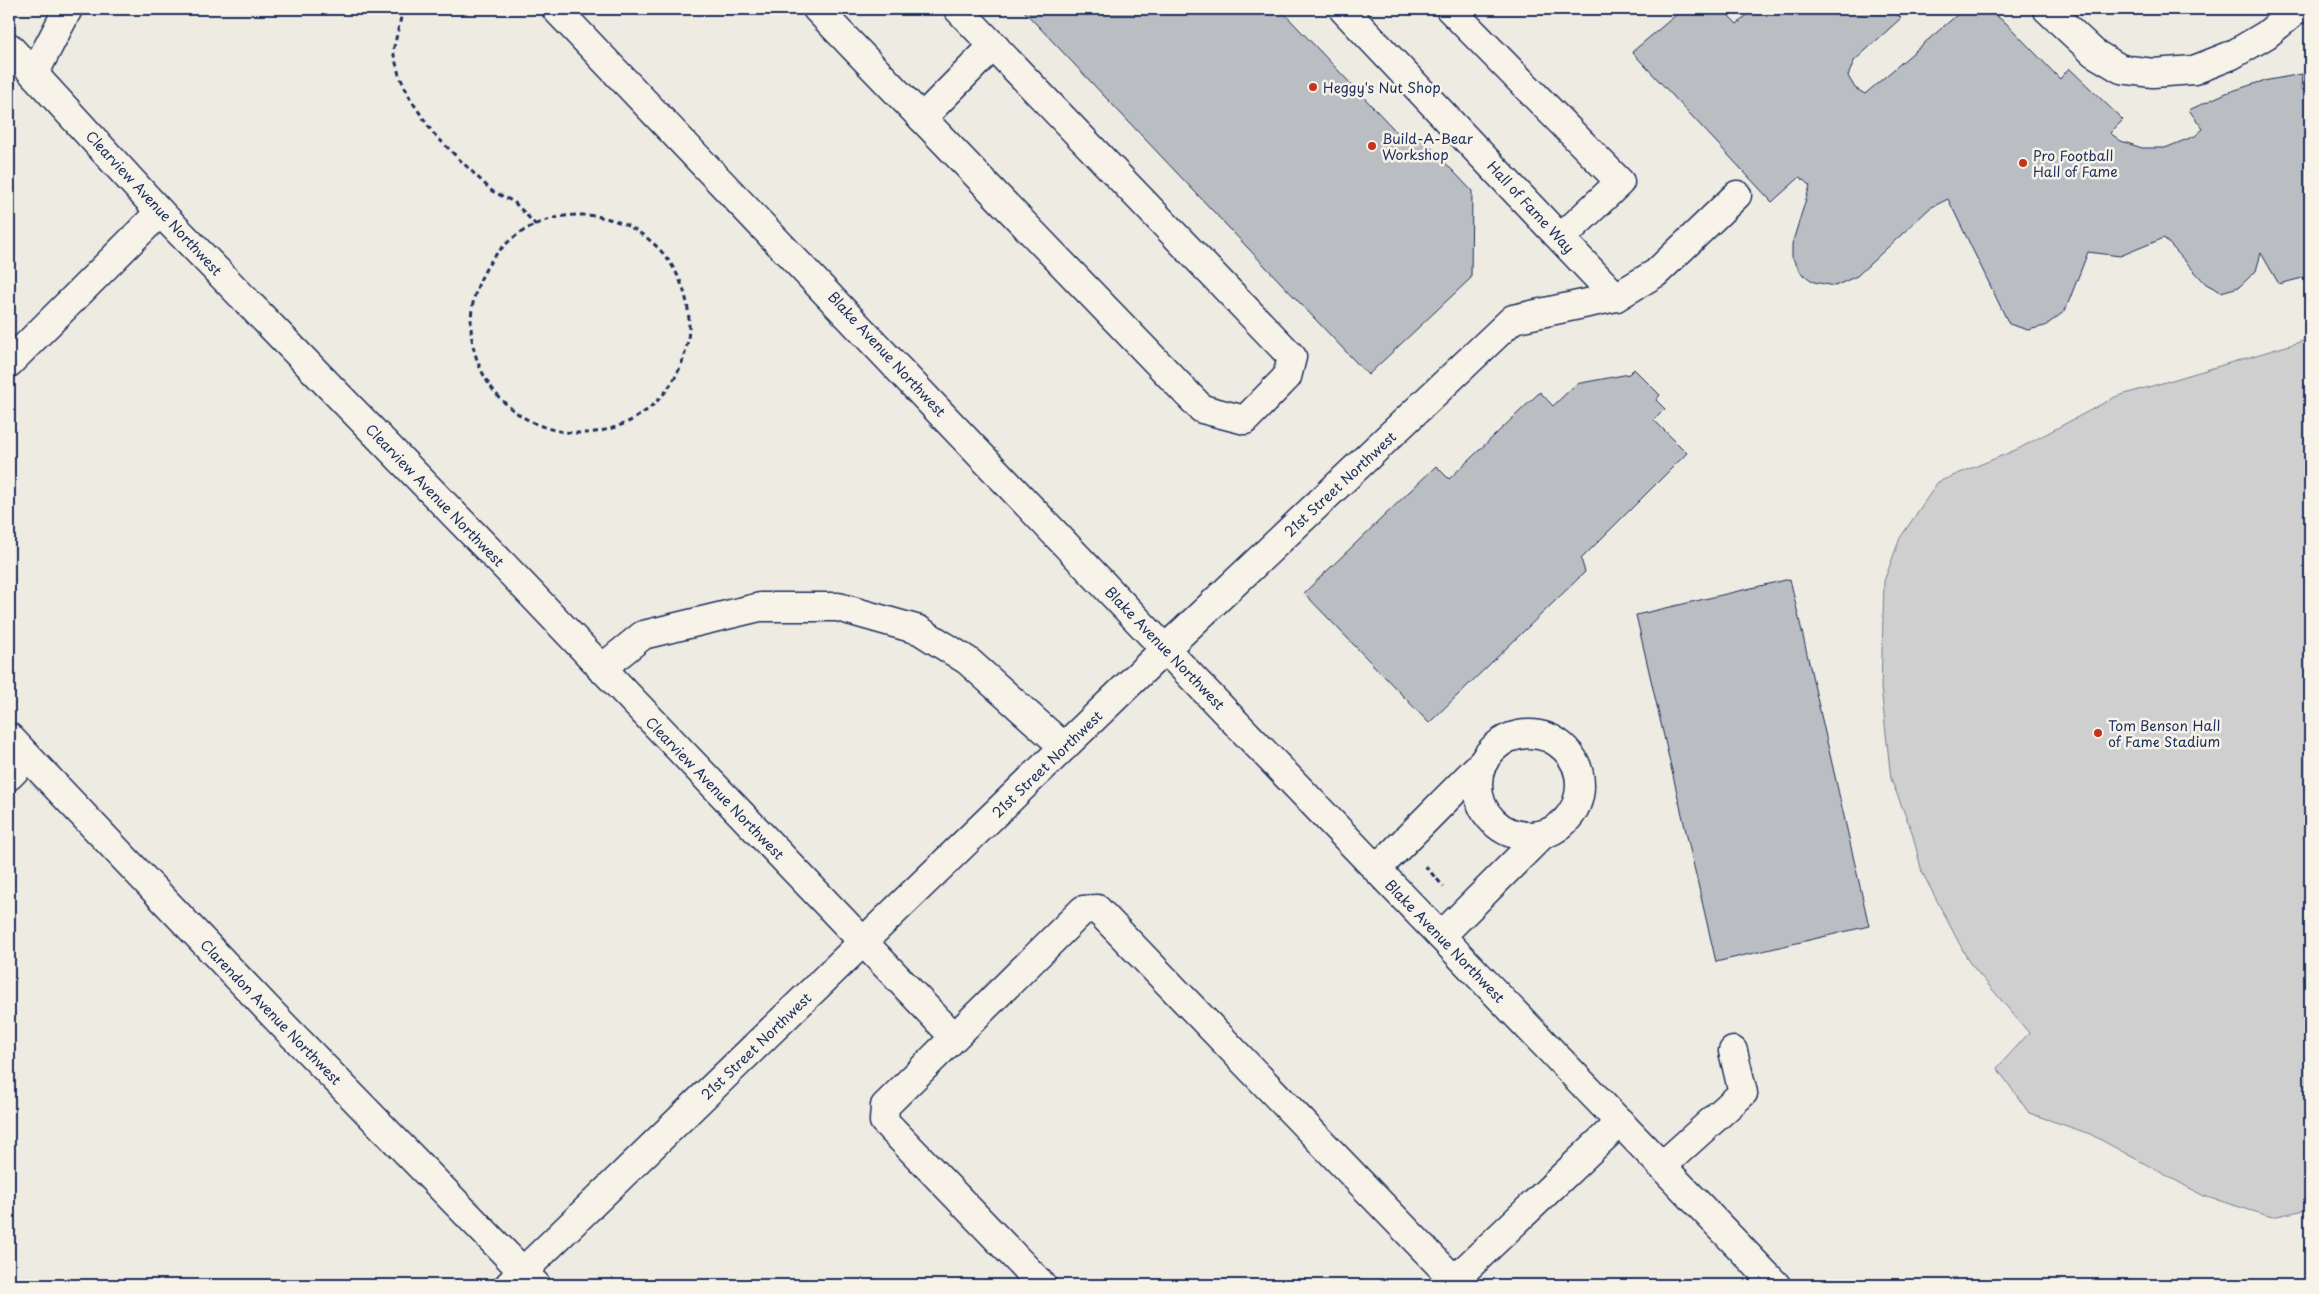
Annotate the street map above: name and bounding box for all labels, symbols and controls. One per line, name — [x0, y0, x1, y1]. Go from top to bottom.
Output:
place label: Heggy's Nut Shop — [1323, 77, 1441, 98]
marker: Heggy's Nut Shop — [1307, 81, 1319, 93]
street label: Clearview Avenue Northwest — [81, 126, 227, 280]
place label: Build-A-Bear Workshop — [1382, 128, 1474, 165]
marker: Build-A-Bear Workshop — [1366, 140, 1378, 152]
place label: Pro Football Hall of Fame — [2033, 145, 2118, 182]
street label: Hall of Fame Way — [1483, 156, 1579, 258]
marker: Pro Football Hall of Fame — [2017, 157, 2029, 169]
street label: Blake Avenue Northwest — [823, 287, 951, 422]
street label: Clearview Avenue Northwest — [361, 419, 509, 571]
street label: 21st Street Northwest — [1279, 426, 1401, 542]
street label: Blake Avenue Northwest — [1100, 582, 1230, 715]
street label: 21st Street Northwest — [987, 705, 1107, 822]
street label: Clearview Avenue Northwest — [641, 712, 789, 864]
place label: Tom Benson Hall of Fame Stadium — [2108, 715, 2220, 752]
marker: Tom Benson Hall of Fame Stadium — [2092, 727, 2104, 739]
street label: Blake Avenue Northwest — [1380, 875, 1510, 1008]
street label: Clarendon Avenue Northwest — [196, 934, 347, 1090]
street label: 21st Street Northwest — [696, 987, 816, 1104]

